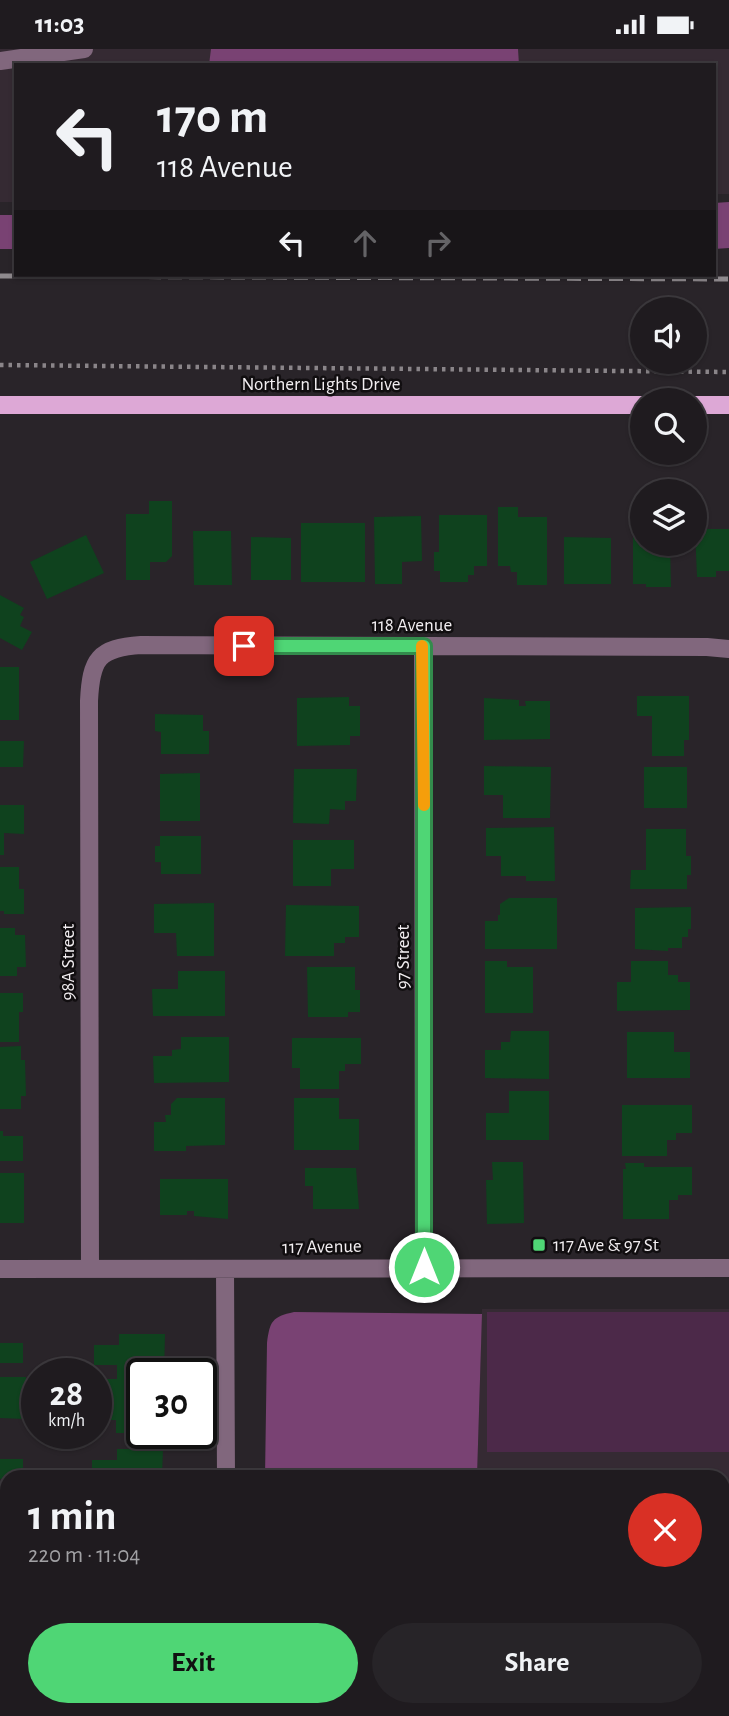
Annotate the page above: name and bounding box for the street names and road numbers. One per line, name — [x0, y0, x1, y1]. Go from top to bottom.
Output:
street label: Northern Lights Drive — [241, 375, 401, 394]
street label: 118 Avenue — [372, 616, 452, 635]
street label: 98A Street — [59, 924, 78, 1000]
street label: 97 Street — [394, 925, 413, 989]
street label: 117 Avenue — [282, 1237, 362, 1257]

